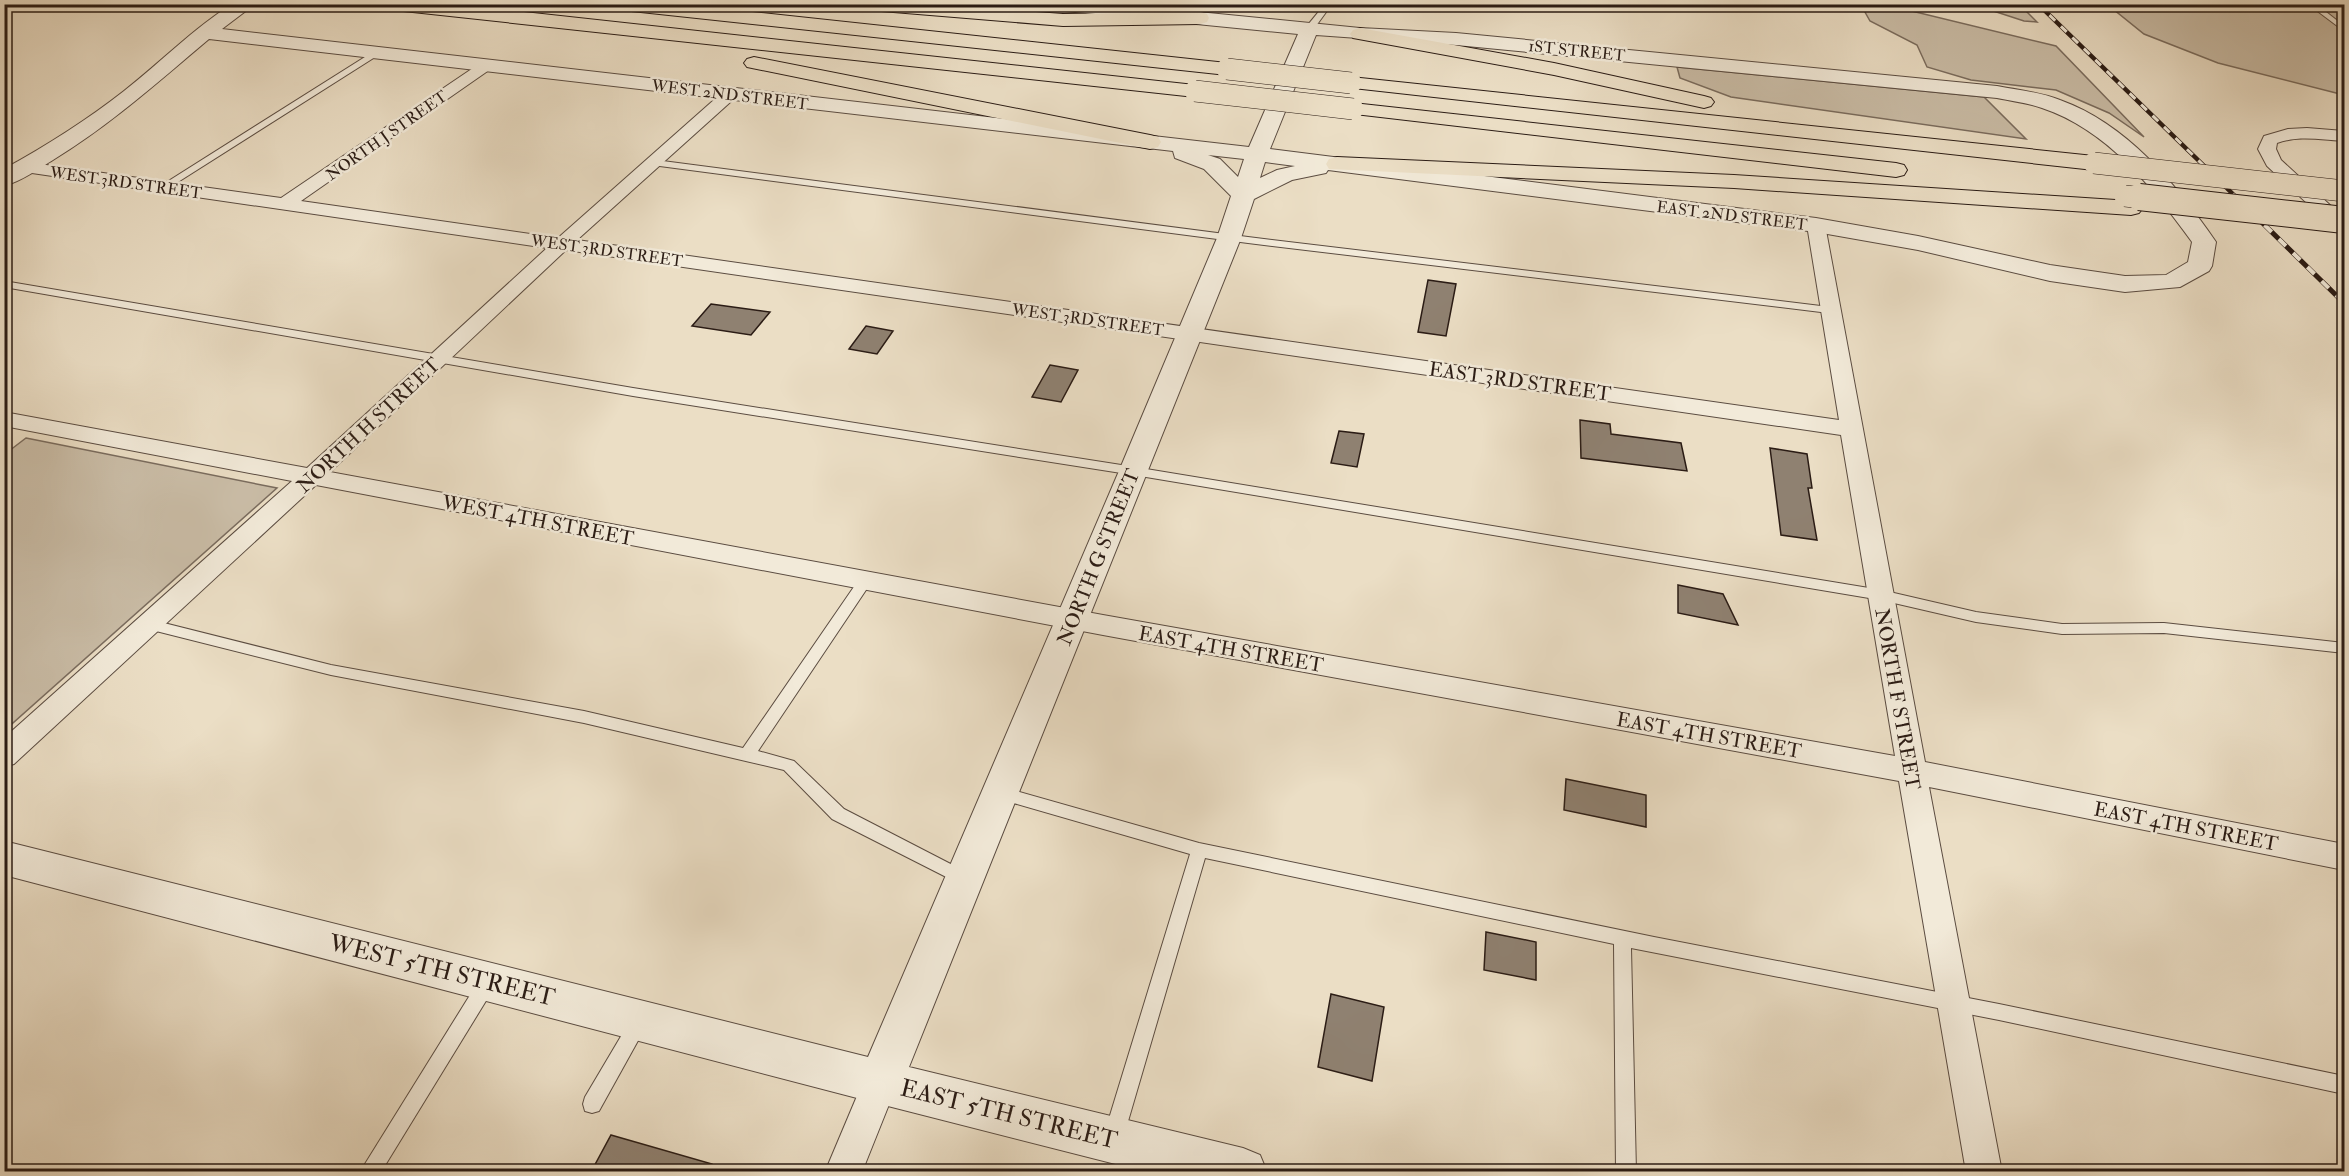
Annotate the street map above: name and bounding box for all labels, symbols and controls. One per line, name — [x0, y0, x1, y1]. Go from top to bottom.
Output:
street label: 1ST STREET — [1528, 36, 1626, 66]
street label: WEST 2ND STREET — [649, 75, 810, 115]
street label: NORTH J STREET — [322, 86, 452, 186]
street label: WEST 3RD STREET — [48, 162, 203, 204]
street label: EAST 2ND STREET — [1655, 197, 1809, 235]
street label: WEST 3RD STREET — [529, 230, 684, 272]
street label: WEST 3RD STREET — [1010, 299, 1165, 341]
street label: NORTH H STREET — [291, 352, 446, 498]
street label: EAST 3RD STREET — [1427, 356, 1613, 407]
street label: NORTH G STREET — [1052, 465, 1145, 649]
street label: WEST 4TH STREET — [439, 489, 636, 551]
street label: NORTH F STREET — [1869, 606, 1926, 792]
street label: EAST 4TH STREET — [1136, 621, 1326, 678]
street label: EAST 4TH STREET — [1614, 707, 1804, 764]
street label: EAST 4TH STREET — [2091, 796, 2280, 857]
street label: WEST 5TH STREET — [325, 927, 558, 1014]
street label: EAST 5TH STREET — [897, 1073, 1121, 1156]

